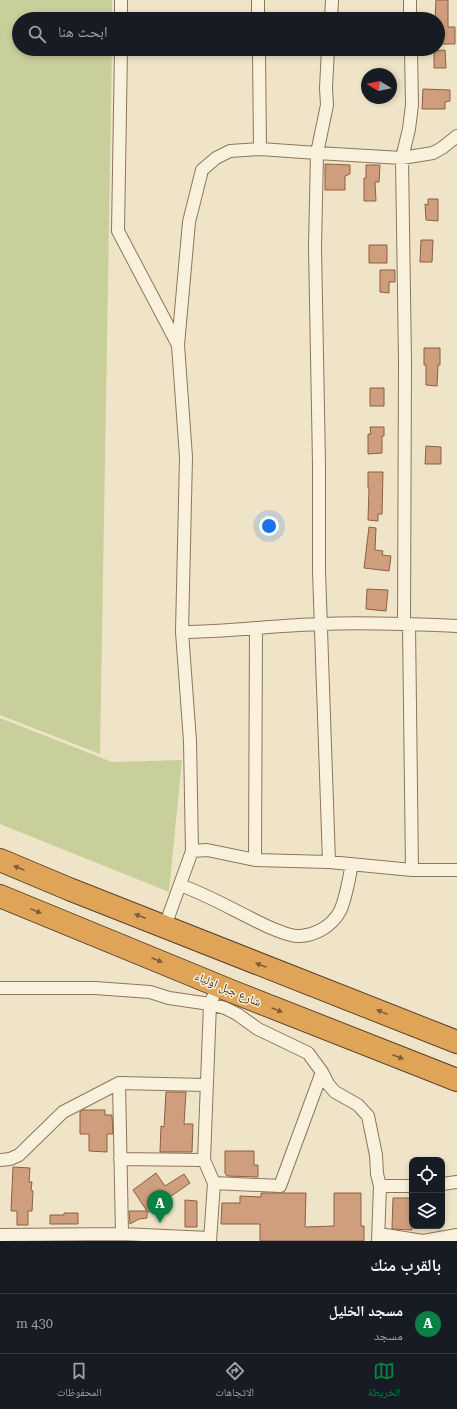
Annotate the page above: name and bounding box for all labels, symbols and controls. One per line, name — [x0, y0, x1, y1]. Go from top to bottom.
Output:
search box — [12, 12, 445, 56]
icon: search — [26, 23, 48, 45]
text: ابحث هنا — [58, 23, 108, 41]
north arrow — [361, 68, 397, 104]
your location — [259, 516, 279, 536]
one-way arrow — [13, 865, 25, 871]
one-way arrow — [31, 908, 42, 914]
one-way arrow — [134, 913, 146, 919]
one-way arrow — [151, 957, 162, 963]
one-way arrow — [254, 962, 266, 968]
street label: شارع جبل اولياء — [192, 969, 263, 1010]
one-way arrow — [271, 1007, 283, 1013]
one-way arrow — [375, 1009, 387, 1015]
one-way arrow — [392, 1055, 404, 1061]
map controls — [409, 1157, 445, 1229]
button: locate — [409, 1157, 445, 1193]
pin: A — [147, 1190, 173, 1223]
button: layers — [409, 1193, 445, 1229]
text: بالقرب منك — [370, 1255, 441, 1275]
text: مسجد الخليل — [329, 1302, 403, 1320]
text: 430 m — [16, 1316, 53, 1331]
text: A — [423, 1316, 433, 1331]
text: مسجد — [374, 1328, 403, 1343]
tab: المحفوظات — [57, 1360, 102, 1403]
tab: الاتجاهات — [215, 1360, 254, 1403]
tab: الخريطة — [368, 1360, 400, 1403]

